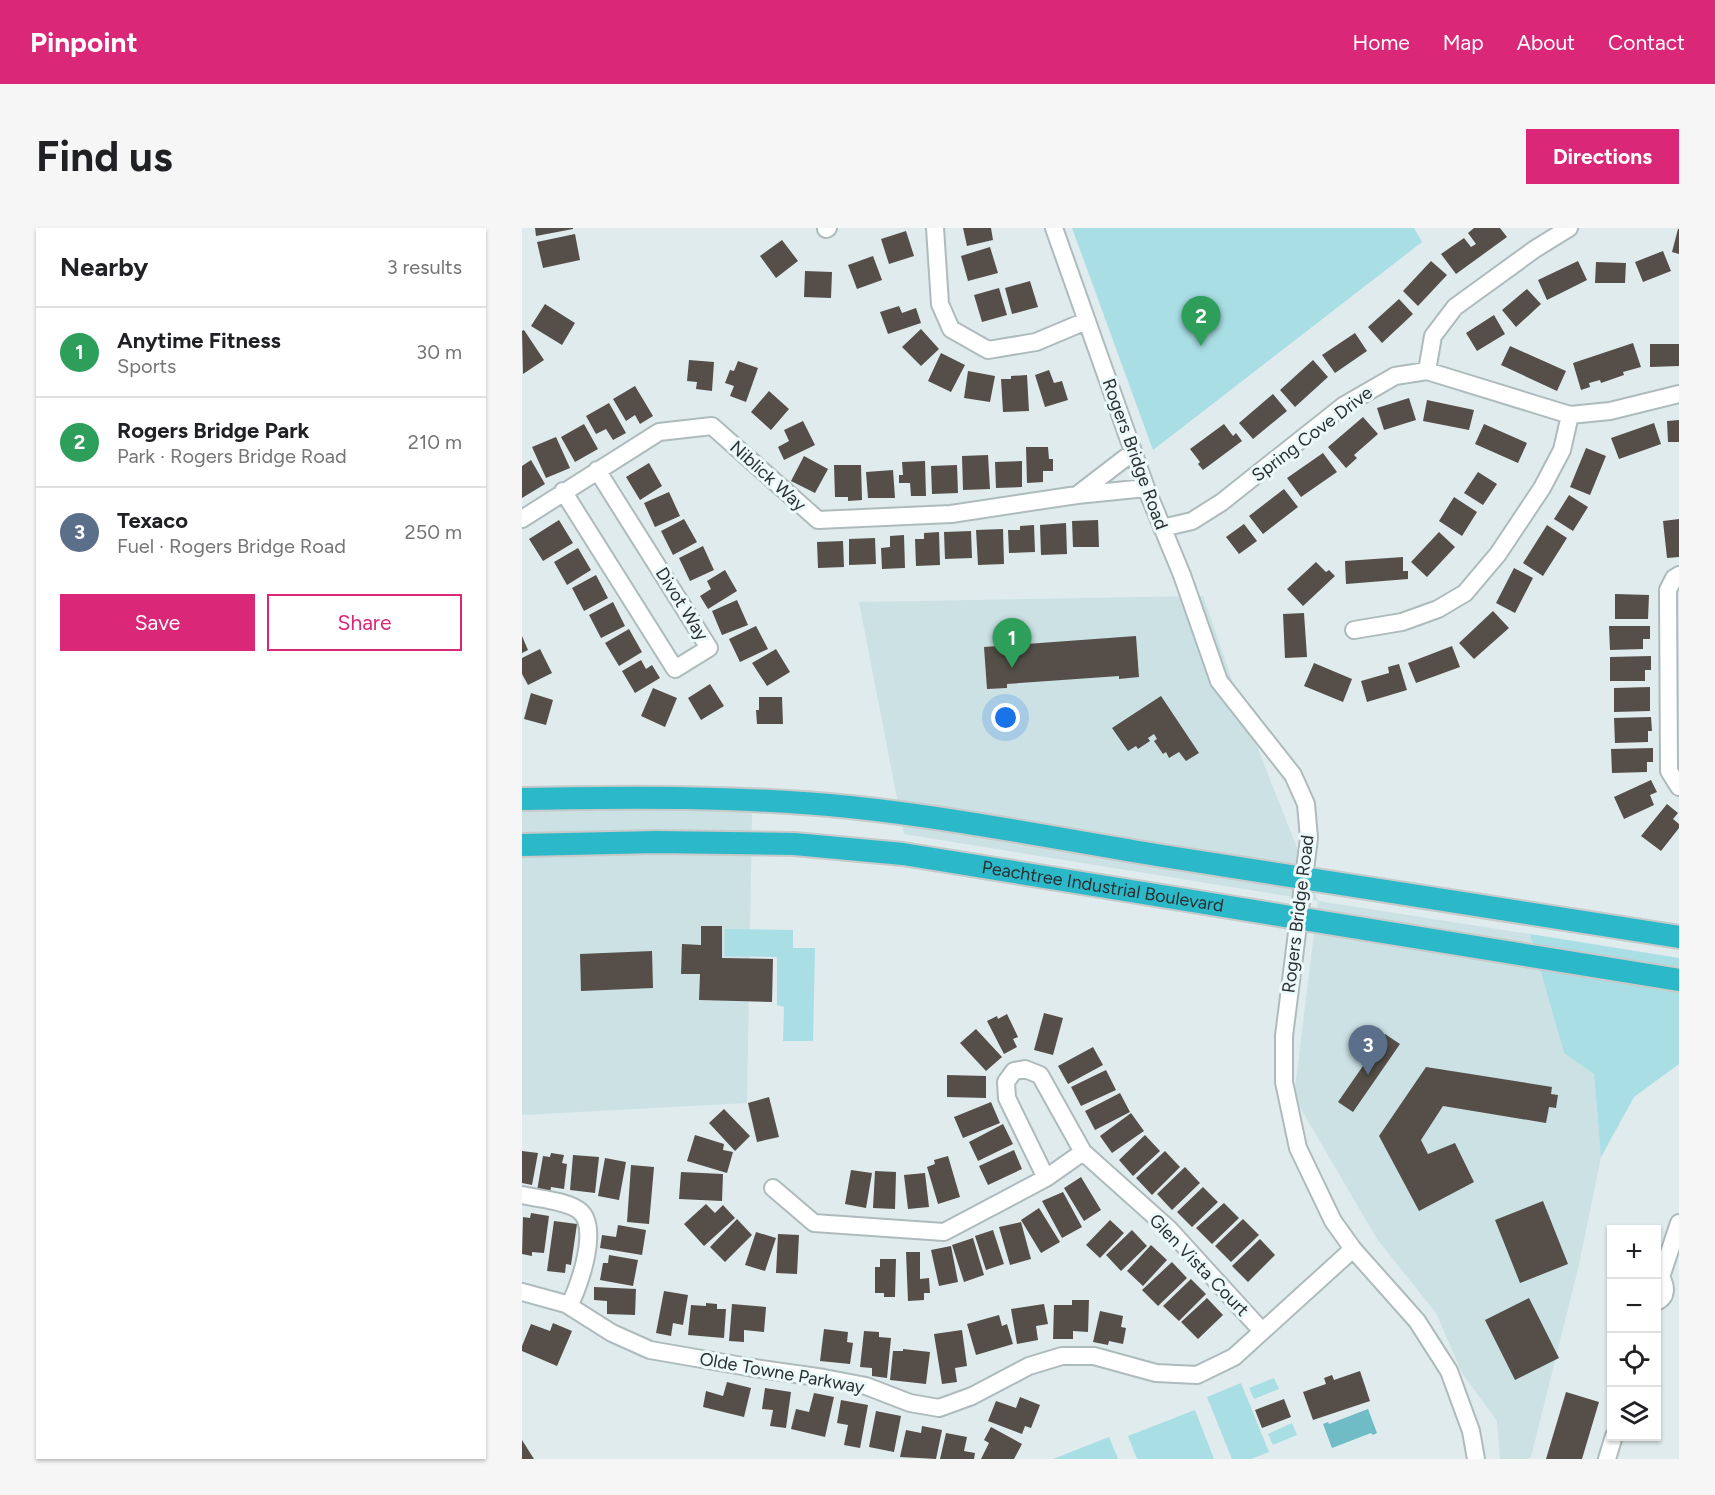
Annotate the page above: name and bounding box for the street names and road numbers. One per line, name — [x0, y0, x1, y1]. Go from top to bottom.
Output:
street label: Rogers Bridge Road — [1097, 375, 1173, 533]
street label: Spring Cove Drive — [1247, 381, 1377, 486]
street label: Niblick Way — [725, 436, 811, 516]
street label: Divot Way — [651, 563, 713, 645]
street label: Rogers Bridge Road — [1277, 834, 1319, 994]
street label: Peachtree Industrial Boulevard — [980, 856, 1225, 917]
street label: Glen Vista Court — [1145, 1209, 1253, 1321]
street label: Olde Towne Parkway — [698, 1348, 867, 1398]

